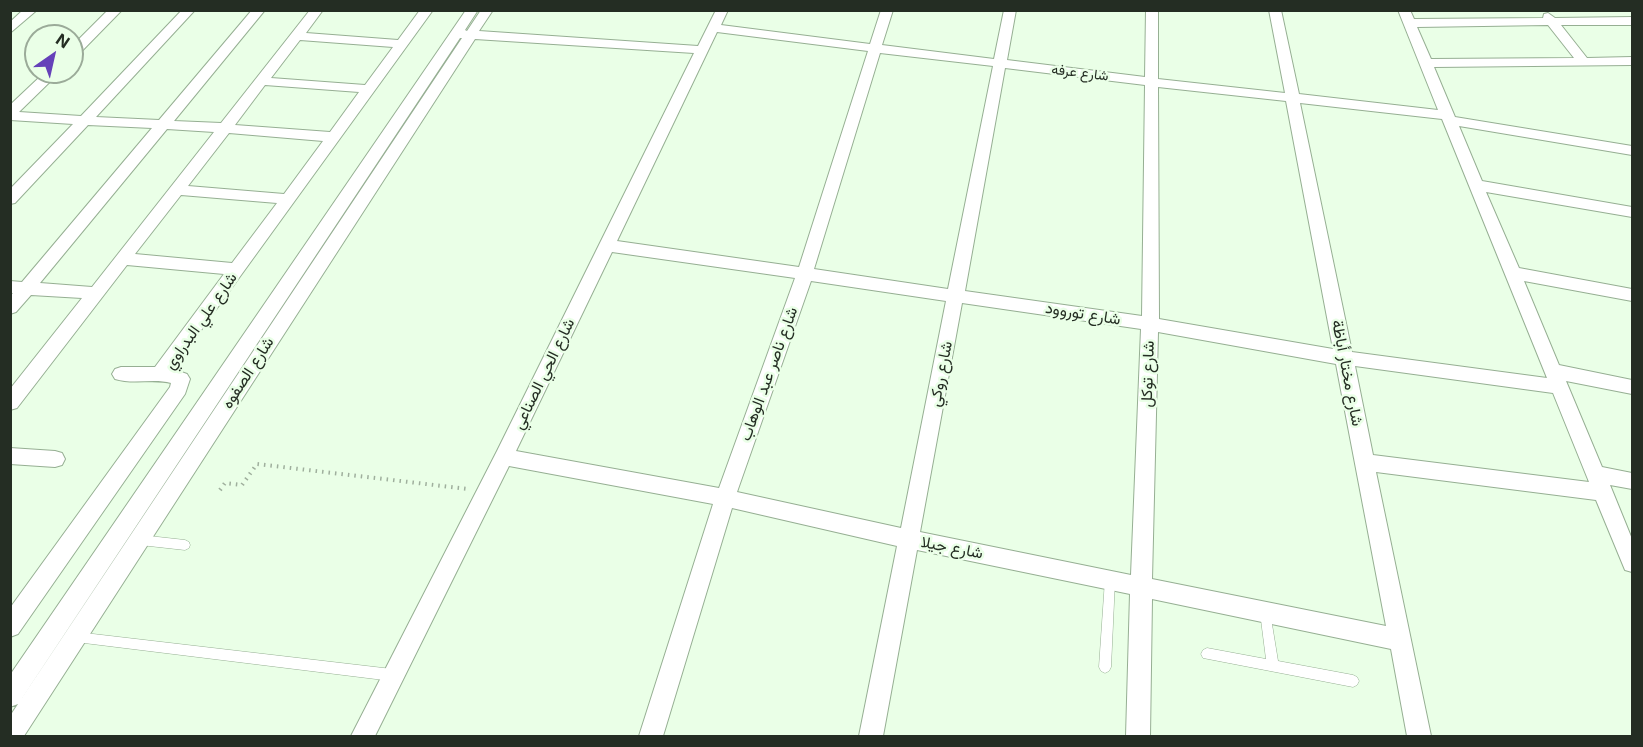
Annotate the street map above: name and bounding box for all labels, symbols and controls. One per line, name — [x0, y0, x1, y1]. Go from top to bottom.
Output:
north arrow — [24, 24, 84, 84]
text: N — [52, 29, 74, 52]
street label: شارع عرفه — [1050, 61, 1110, 85]
street label: شارع علي البدراوي — [160, 269, 242, 373]
street label: شارع توروود — [1044, 299, 1122, 329]
street label: شارع ناصر عبد الوهاب — [736, 304, 802, 444]
street label: شارع الحي الصناعي — [509, 315, 579, 433]
street label: شارع مختار أباظة — [1327, 318, 1367, 428]
street label: شارع الصفوه — [218, 334, 278, 412]
street label: شارع روكي — [925, 340, 957, 408]
street label: شارع توكل — [1137, 340, 1159, 408]
street label: شارع جيلا — [919, 533, 985, 563]

